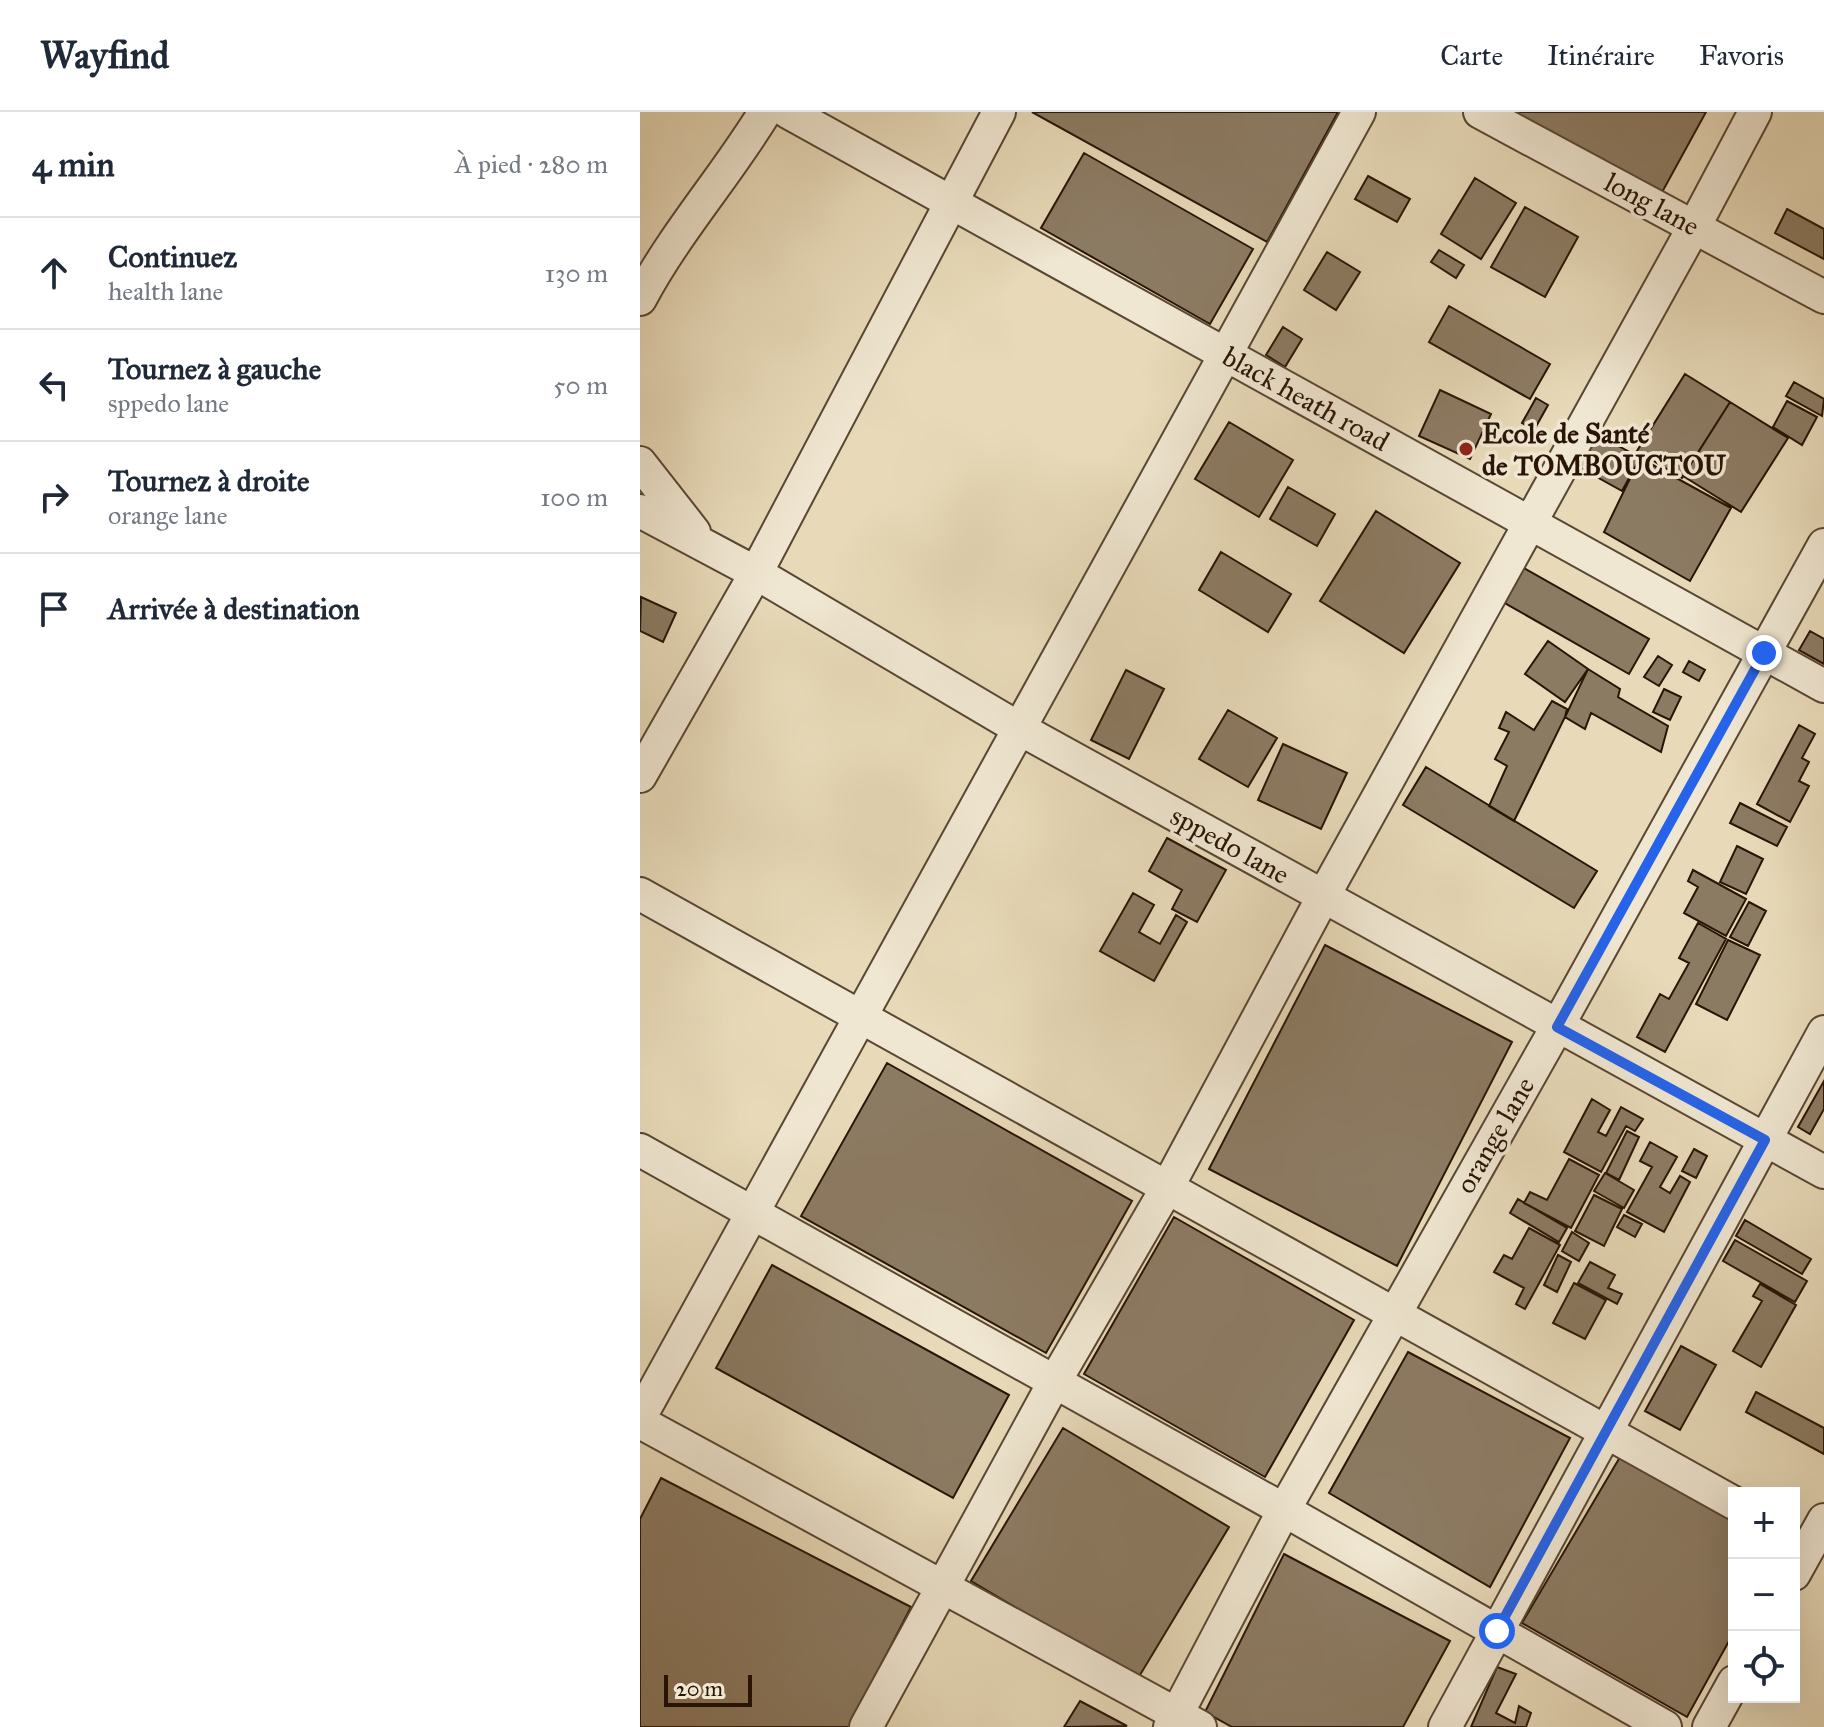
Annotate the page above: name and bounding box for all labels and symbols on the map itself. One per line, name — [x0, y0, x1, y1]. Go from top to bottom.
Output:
street label: long lane — [1599, 165, 1705, 243]
street label: black heath road — [1217, 339, 1395, 459]
place label: Ecole de Santé de TOMBOUCTOU — [1482, 416, 1727, 483]
marker: Ecole de Santé de TOMBOUCTOU — [1457, 440, 1475, 458]
route end — [1746, 635, 1782, 671]
street label: sppedo lane — [1164, 798, 1296, 892]
street label: orange lane — [1448, 1071, 1542, 1199]
route start — [1479, 1613, 1515, 1649]
scale bar — [664, 1671, 752, 1707]

